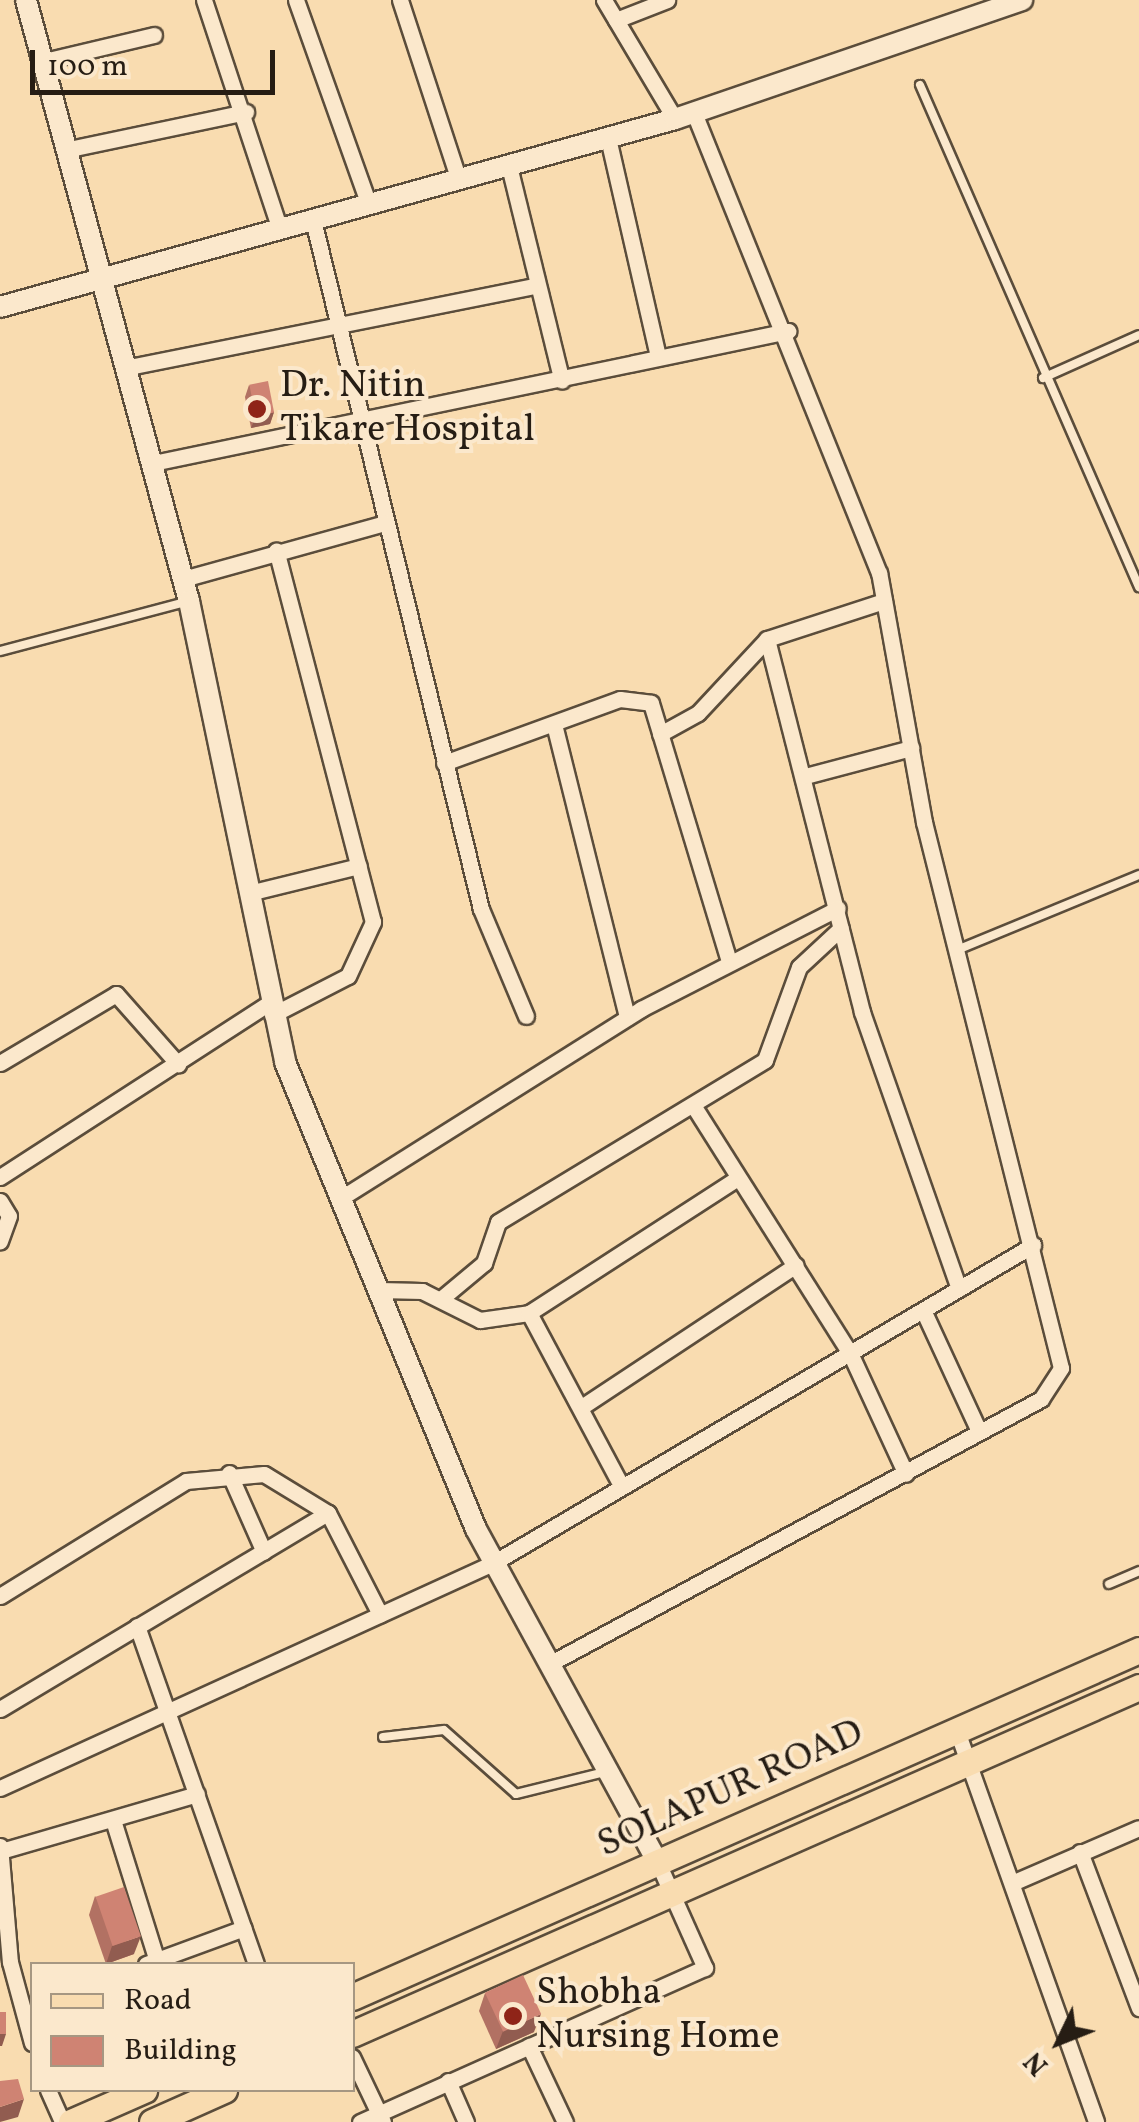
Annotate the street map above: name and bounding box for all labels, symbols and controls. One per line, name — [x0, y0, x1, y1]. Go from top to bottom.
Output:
scale bar — [35, 30, 280, 92]
text: 100 m — [47, 46, 128, 88]
place label: Dr. Nitin Tikare Hospital — [280, 364, 535, 454]
marker: Dr. Nitin Tikare Hospital — [244, 396, 270, 422]
street label: SOLAPUR ROAD — [591, 1711, 871, 1869]
legend — [30, 1962, 355, 2092]
place label: Shobha Nursing Home — [536, 1971, 779, 2060]
text: Road — [124, 1980, 192, 2022]
north arrow — [1009, 1992, 1109, 2092]
marker: Shobha Nursing Home — [500, 2003, 526, 2029]
text: Building — [124, 2030, 237, 2072]
text: N — [1016, 2042, 1058, 2084]

